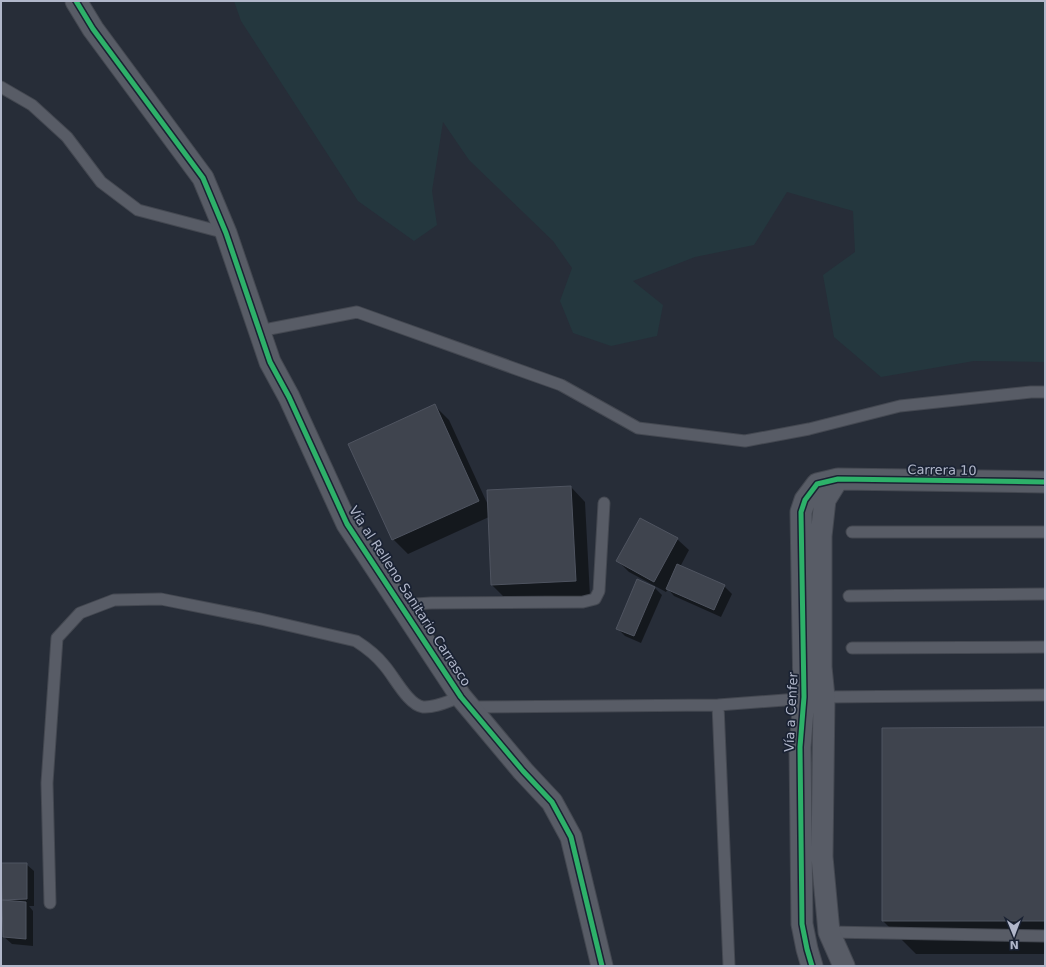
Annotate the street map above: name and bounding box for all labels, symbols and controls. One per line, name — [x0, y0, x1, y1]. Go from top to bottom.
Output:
street label: Carrera 10 — [907, 462, 977, 478]
street label: Vía al Relleno Sanitario Carrasco — [346, 503, 474, 689]
street label: Vía a Cenfer — [781, 671, 801, 752]
north arrow — [994, 915, 1034, 955]
text: N — [1009, 938, 1019, 951]

